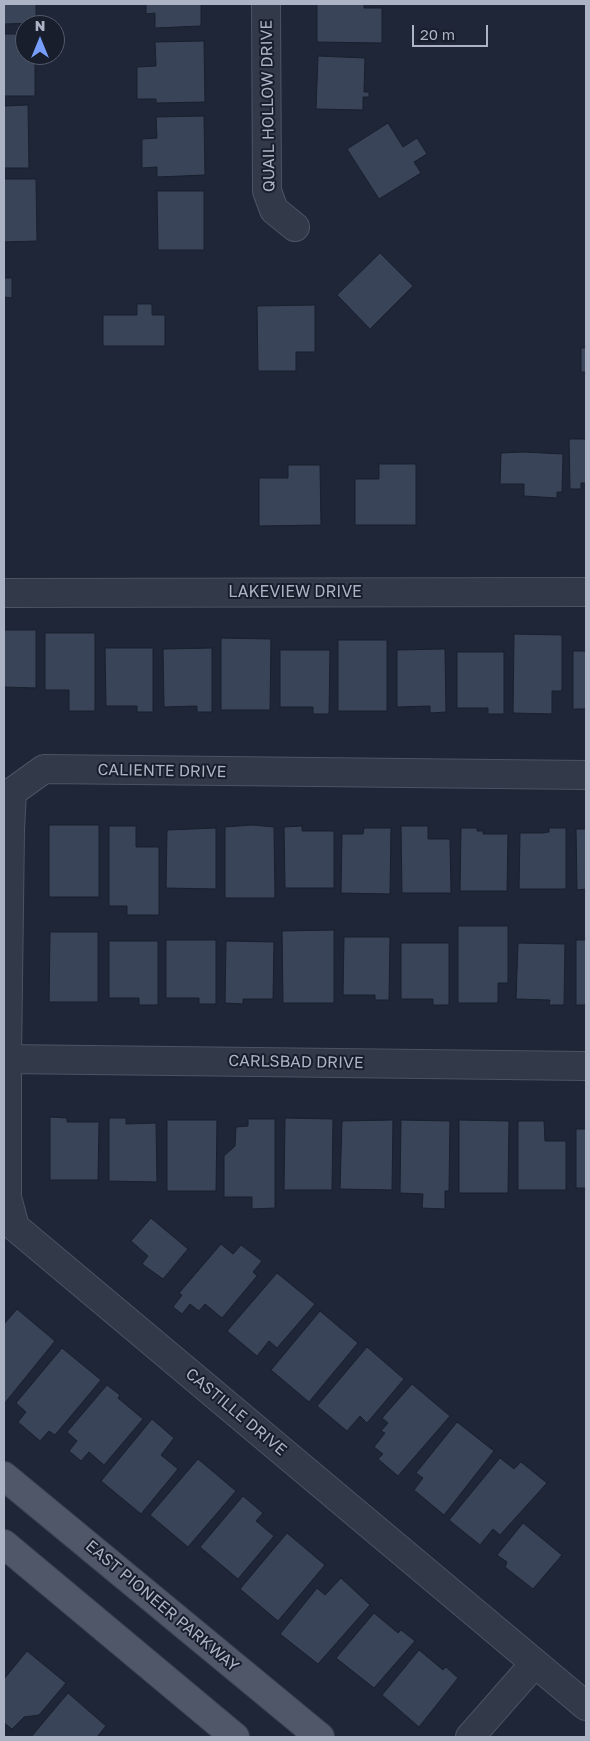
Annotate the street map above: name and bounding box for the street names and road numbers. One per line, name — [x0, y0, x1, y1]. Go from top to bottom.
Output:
street label: QUAIL HOLLOW DRIVE — [257, 20, 279, 192]
street label: LAKEVIEW DRIVE — [228, 582, 362, 602]
street label: CALIENTE DRIVE — [98, 760, 226, 782]
street label: CARLSBAD DRIVE — [228, 1051, 364, 1073]
street label: CASTILLE DRIVE — [182, 1364, 290, 1460]
street label: EAST PIONEER PARKWAY — [82, 1536, 242, 1676]

